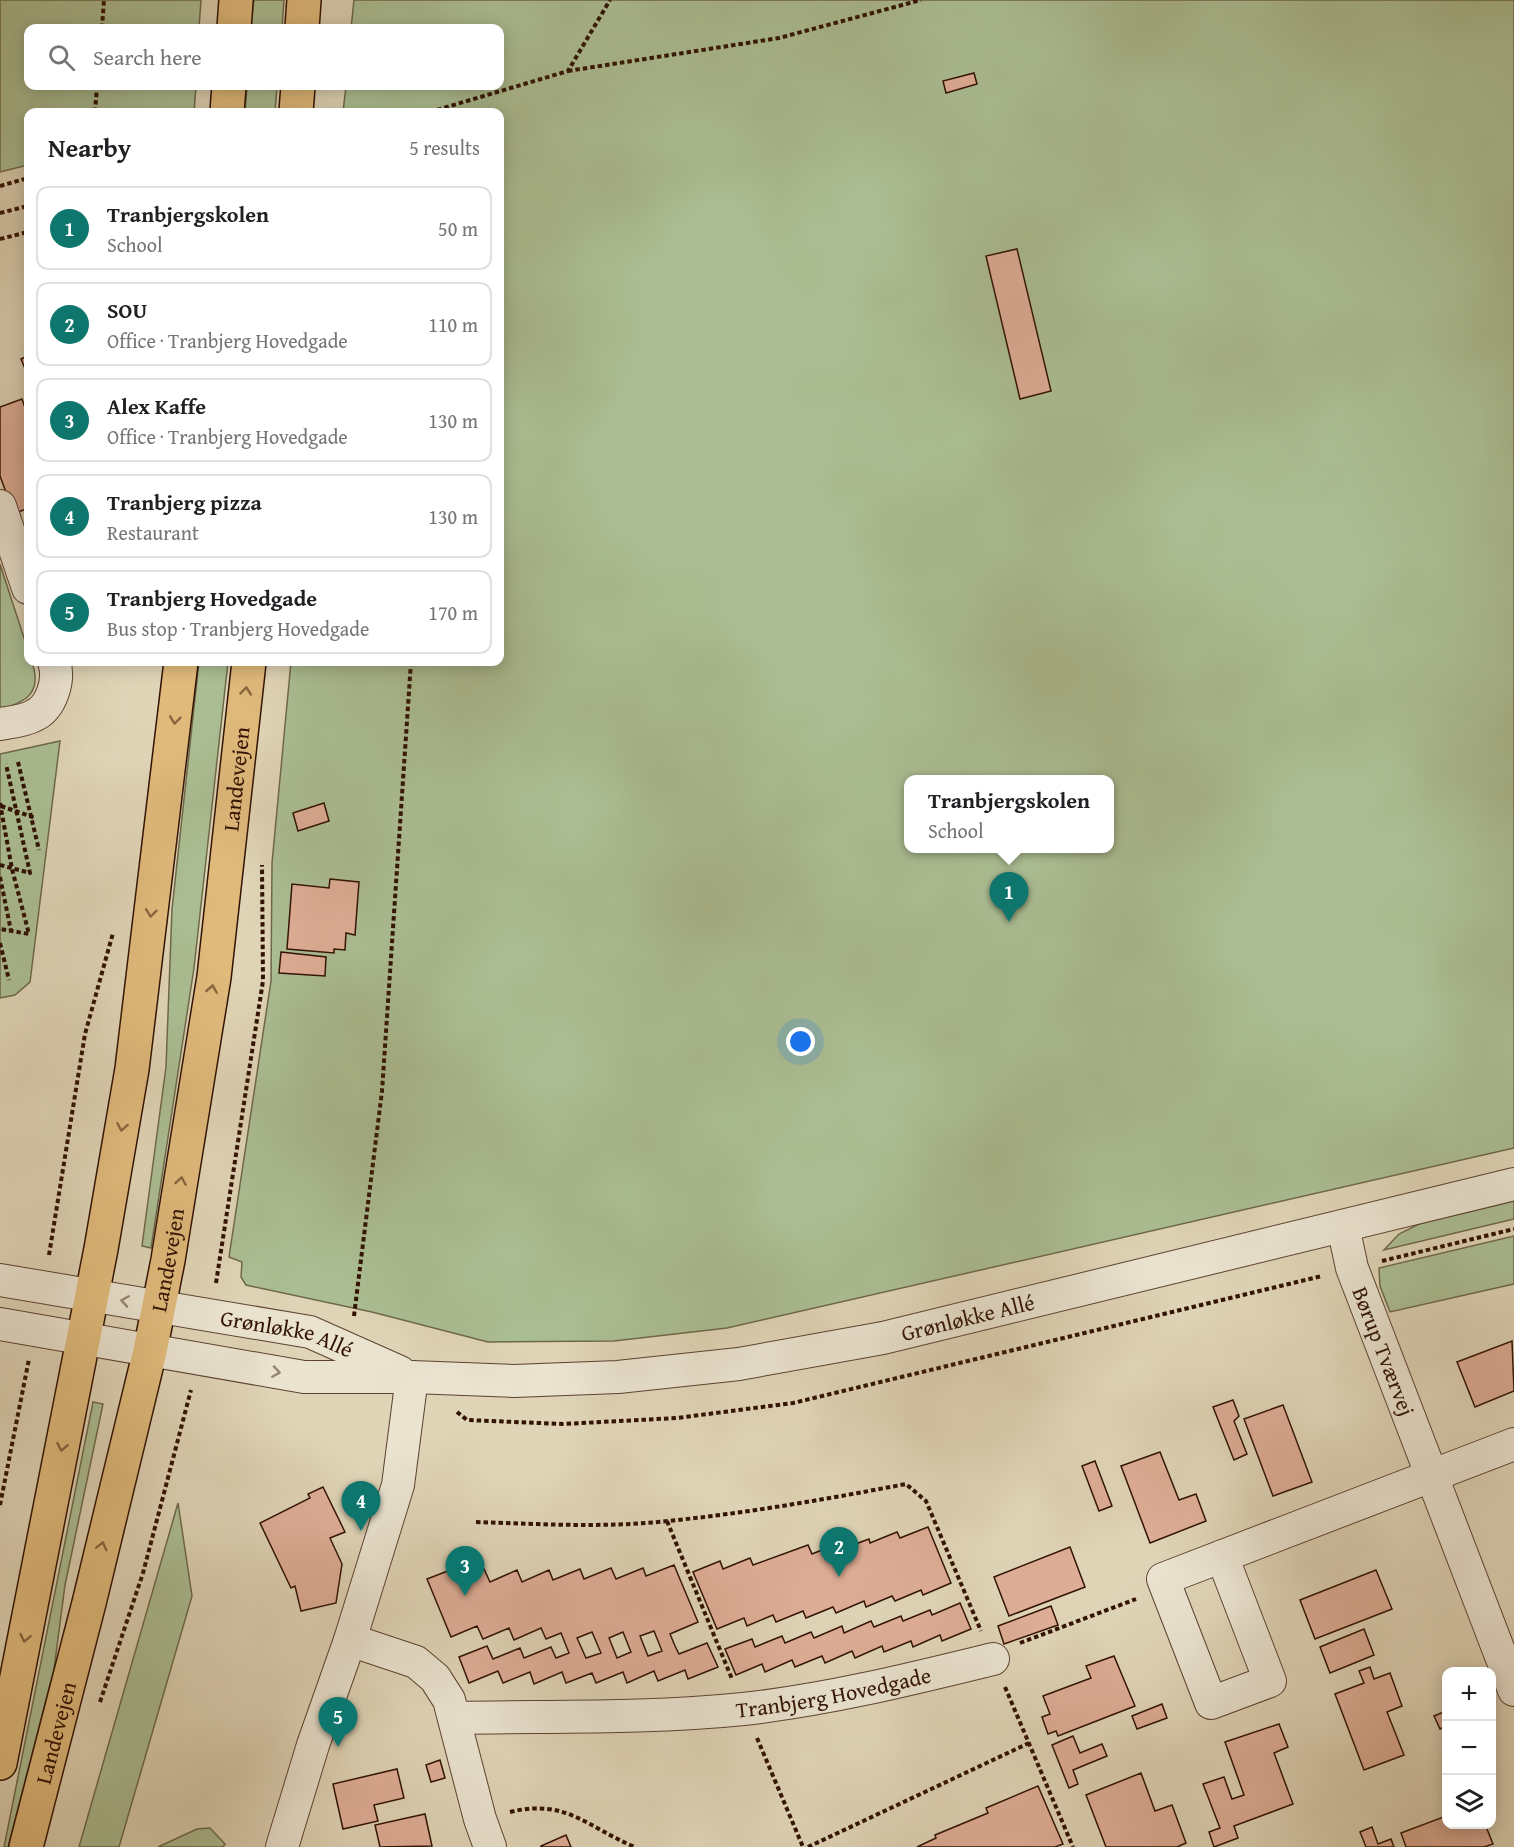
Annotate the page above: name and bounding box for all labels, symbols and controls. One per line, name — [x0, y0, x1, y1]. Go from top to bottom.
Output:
search box — [24, 24, 504, 90]
icon: search — [45, 41, 78, 74]
text: Search here — [93, 41, 202, 73]
text: Nearby — [48, 128, 131, 167]
text: 5 results — [409, 133, 480, 162]
text: Tranbjergskolen — [107, 198, 269, 230]
text: 1 — [64, 214, 75, 243]
text: 50 m — [438, 214, 478, 243]
text: School — [107, 230, 163, 259]
text: SOU — [107, 294, 147, 326]
text: 2 — [64, 310, 75, 339]
text: 110 m — [428, 310, 478, 339]
text: Office · Tranbjerg Hovedgade — [107, 326, 348, 355]
text: Alex Kaffe — [107, 390, 206, 422]
text: 3 — [64, 406, 75, 435]
text: 130 m — [428, 406, 478, 435]
text: Office · Tranbjerg Hovedgade — [107, 422, 348, 451]
text: Tranbjerg pizza — [107, 486, 262, 518]
text: 4 — [64, 502, 75, 531]
text: 130 m — [428, 502, 478, 531]
text: Restaurant — [107, 518, 199, 547]
text: Tranbjerg Hovedgade — [107, 582, 317, 614]
text: 5 — [64, 598, 75, 627]
text: 170 m — [428, 598, 478, 627]
text: Bus stop · Tranbjerg Hovedgade — [107, 614, 369, 643]
one-way arrow — [239, 686, 252, 695]
one-way arrow — [170, 715, 182, 724]
street label: Landevejen — [214, 724, 258, 833]
popup — [904, 775, 1114, 853]
text: Tranbjergskolen — [928, 784, 1090, 816]
text: School — [928, 816, 984, 845]
pin: 1 — [990, 872, 1028, 922]
one-way arrow — [146, 909, 158, 918]
one-way arrow — [205, 984, 218, 994]
your location — [786, 1027, 815, 1056]
one-way arrow — [117, 1122, 129, 1131]
one-way arrow — [174, 1177, 187, 1187]
street label: Landevejen — [142, 1205, 192, 1315]
street label: Børup Tværvej — [1345, 1282, 1423, 1420]
street label: Grønløkke Allé — [898, 1286, 1038, 1349]
one-way arrow — [120, 1295, 129, 1307]
street label: Grønløkke Allé — [218, 1301, 358, 1365]
one-way arrow — [271, 1365, 280, 1377]
one-way arrow — [56, 1442, 69, 1452]
pin: 4 — [342, 1482, 380, 1531]
pin: 2 — [820, 1528, 858, 1577]
one-way arrow — [95, 1542, 108, 1552]
pin: 3 — [446, 1546, 484, 1596]
one-way arrow — [19, 1633, 32, 1643]
street label: Tranbjerg Hovedgade — [734, 1659, 934, 1726]
map controls — [1442, 1667, 1496, 1829]
button: + — [1442, 1667, 1496, 1721]
street label: Landevejen — [27, 1677, 84, 1788]
pin: 5 — [318, 1698, 358, 1747]
button: − — [1442, 1721, 1496, 1775]
button: layers — [1442, 1775, 1496, 1829]

